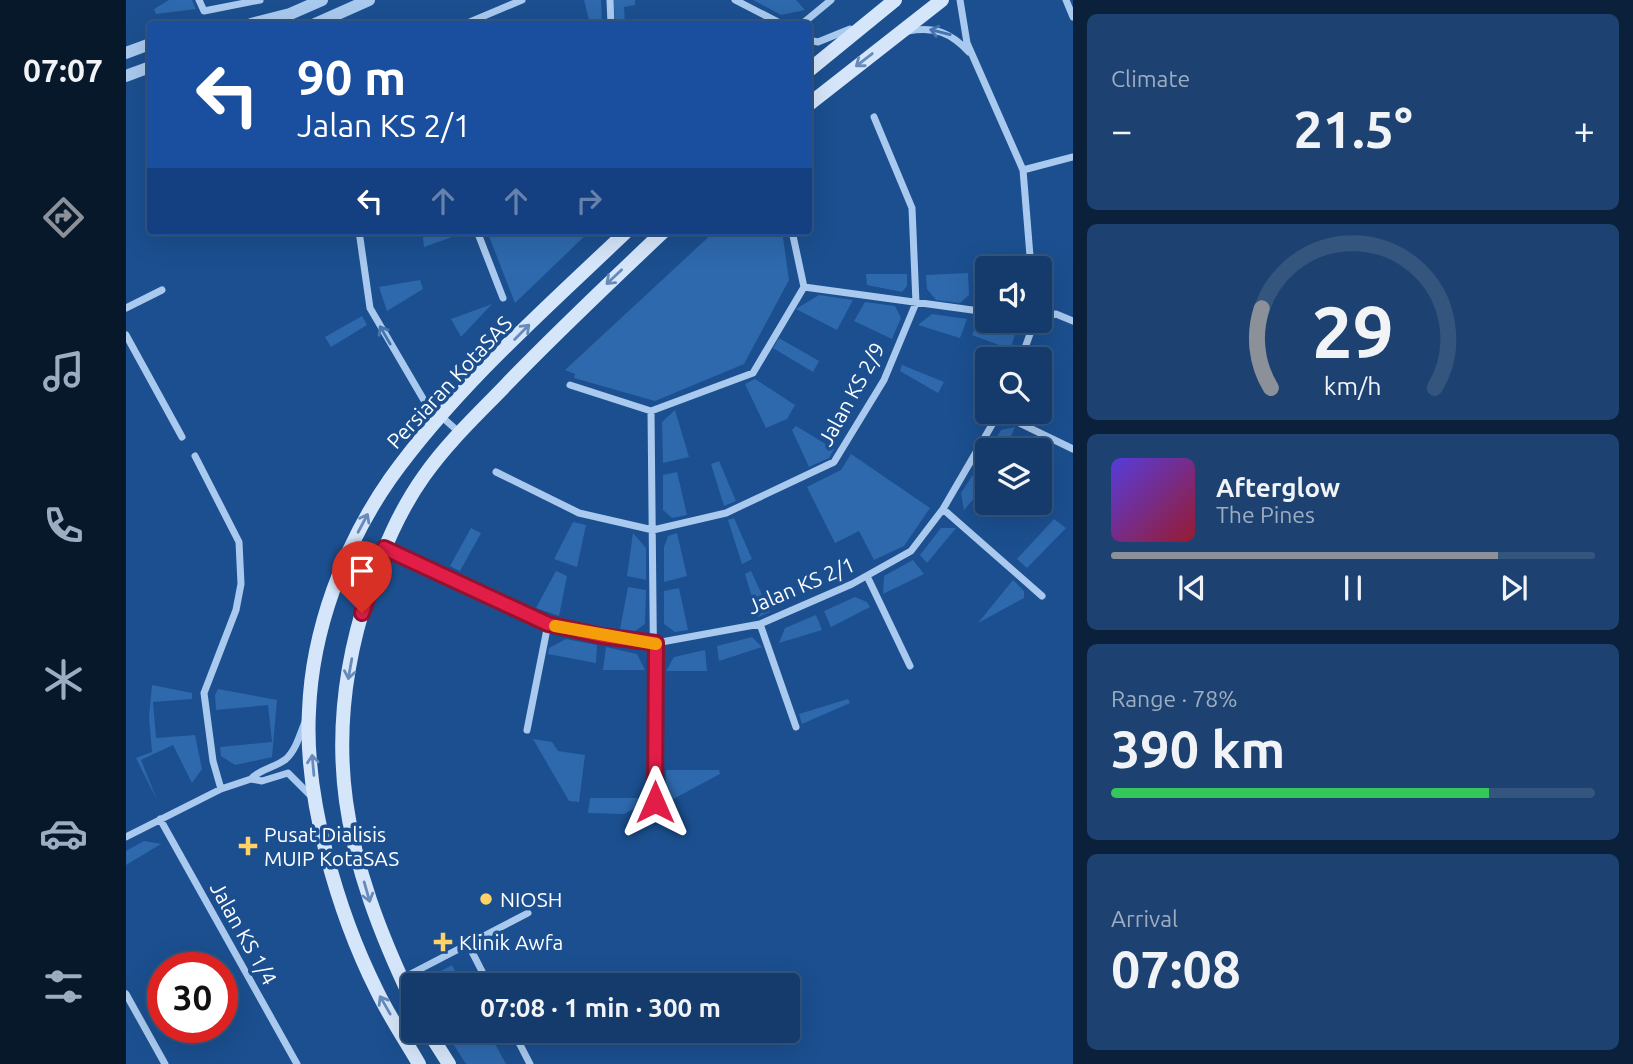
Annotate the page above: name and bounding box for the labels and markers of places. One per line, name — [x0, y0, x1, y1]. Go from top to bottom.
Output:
pin — [332, 541, 392, 613]
place label: Pusat Dialisis MUIP KotaSAS — [264, 822, 399, 870]
marker: Pusat Dialisis MUIP KotaSAS — [238, 836, 258, 856]
place label: NIOSH — [500, 887, 562, 911]
marker: NIOSH — [478, 891, 494, 907]
place label: Klinik Awfa — [459, 930, 563, 954]
marker: Klinik Awfa — [433, 932, 453, 952]

